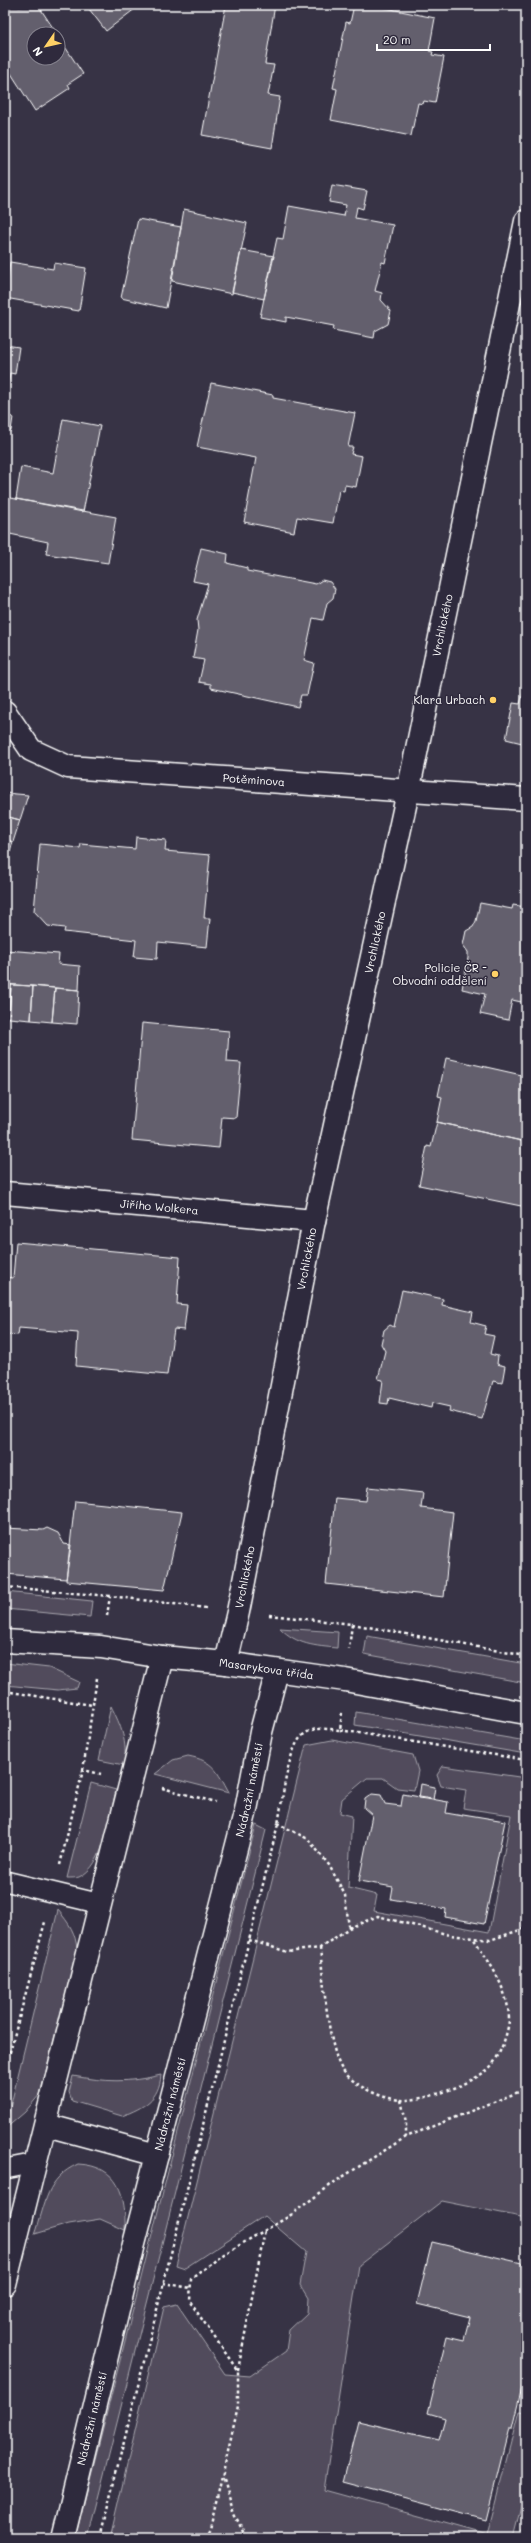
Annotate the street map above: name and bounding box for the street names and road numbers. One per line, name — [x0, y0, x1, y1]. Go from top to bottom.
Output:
street label: Vrchlického — [428, 592, 456, 658]
street label: Potěminova — [222, 770, 286, 789]
street label: Vrchlického — [360, 909, 389, 975]
street label: Jiřího Wolkera — [120, 1195, 199, 1218]
street label: Vrchlického — [293, 1226, 320, 1291]
street label: Vrchlického — [231, 1544, 258, 1609]
street label: Masarykova třída — [218, 1654, 315, 1682]
street label: Nádražní náměstí — [231, 1741, 266, 1839]
street label: Nádražní náměstí — [150, 2056, 189, 2152]
street label: Nádražní náměstí — [73, 2370, 110, 2467]

